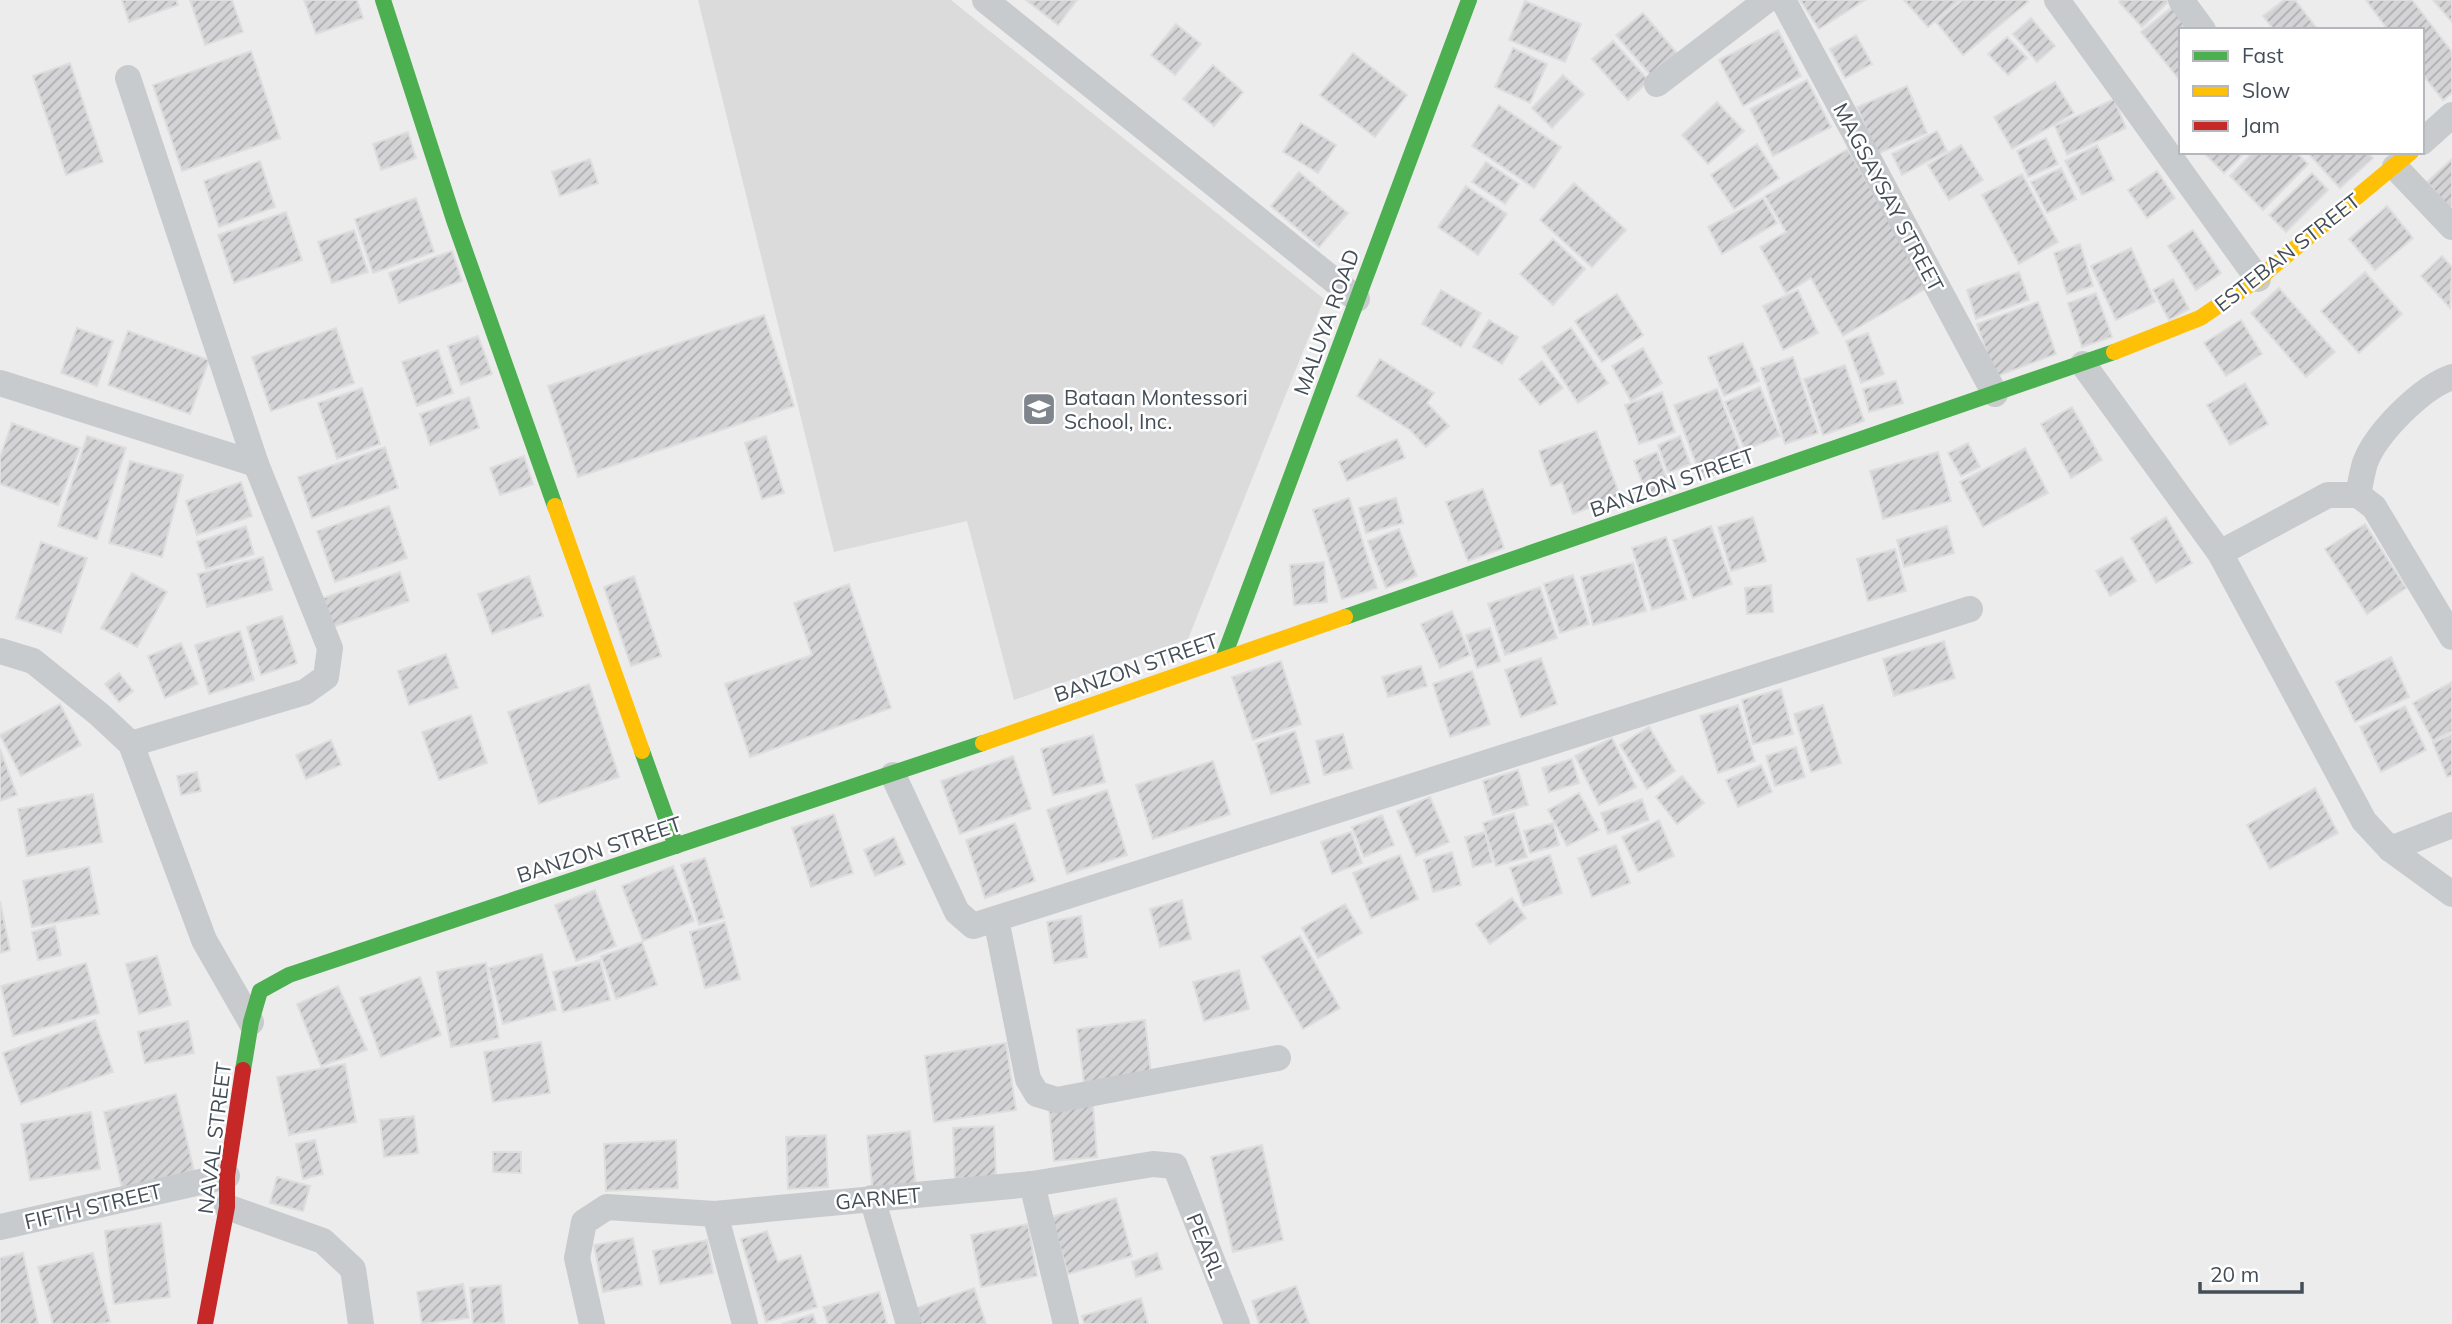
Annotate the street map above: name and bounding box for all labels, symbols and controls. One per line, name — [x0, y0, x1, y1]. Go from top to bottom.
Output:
legend — [2179, 28, 2424, 154]
text: Fast — [2242, 42, 2284, 68]
text: Slow — [2242, 77, 2290, 103]
street label: MAGSAYSAY STREET — [1828, 98, 1950, 296]
text: Jam — [2242, 112, 2280, 138]
street label: ESTEBAN STREET — [2209, 187, 2365, 317]
street label: MALUYA ROAD — [1288, 245, 1364, 399]
place label: Bataan Montessori School, Inc. — [1064, 384, 1248, 434]
school or university icon: Bataan Montessori School, Inc. — [1020, 390, 1058, 428]
street label: BANZON STREET — [1586, 442, 1758, 522]
street label: BANZON STREET — [1050, 627, 1222, 707]
street label: BANZON STREET — [513, 810, 685, 888]
street label: NAVAL STREET — [192, 1060, 236, 1215]
street label: FIFTH STREET — [22, 1177, 165, 1234]
street label: GARNET — [834, 1181, 922, 1215]
street label: PEARL — [1181, 1209, 1231, 1282]
scale bar — [2200, 1250, 2302, 1294]
text: 20 m — [2210, 1261, 2259, 1287]

